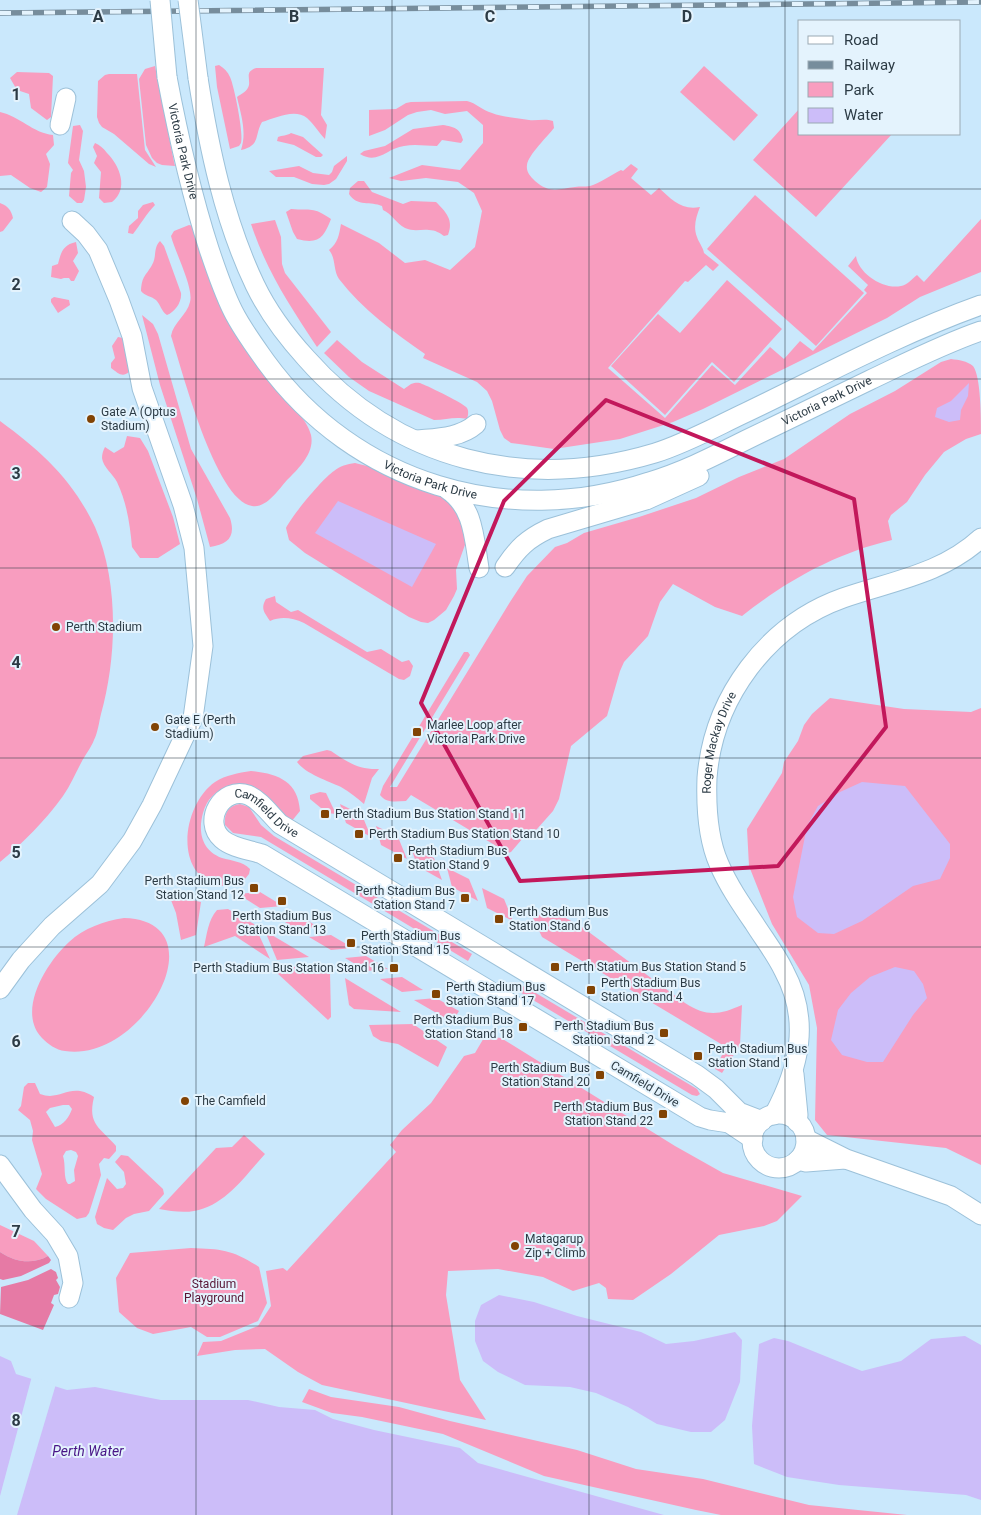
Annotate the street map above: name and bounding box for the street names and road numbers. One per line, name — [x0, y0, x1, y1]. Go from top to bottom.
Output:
street label: Victoria Park Drive — [165, 102, 201, 201]
street label: Victoria Park Drive — [780, 373, 874, 428]
street label: Victoria Park Drive — [381, 457, 478, 502]
street label: Roger Mackay Drive — [700, 689, 739, 794]
street label: Camfield Drive — [234, 786, 301, 841]
street label: Camfield Drive — [608, 1058, 682, 1110]

